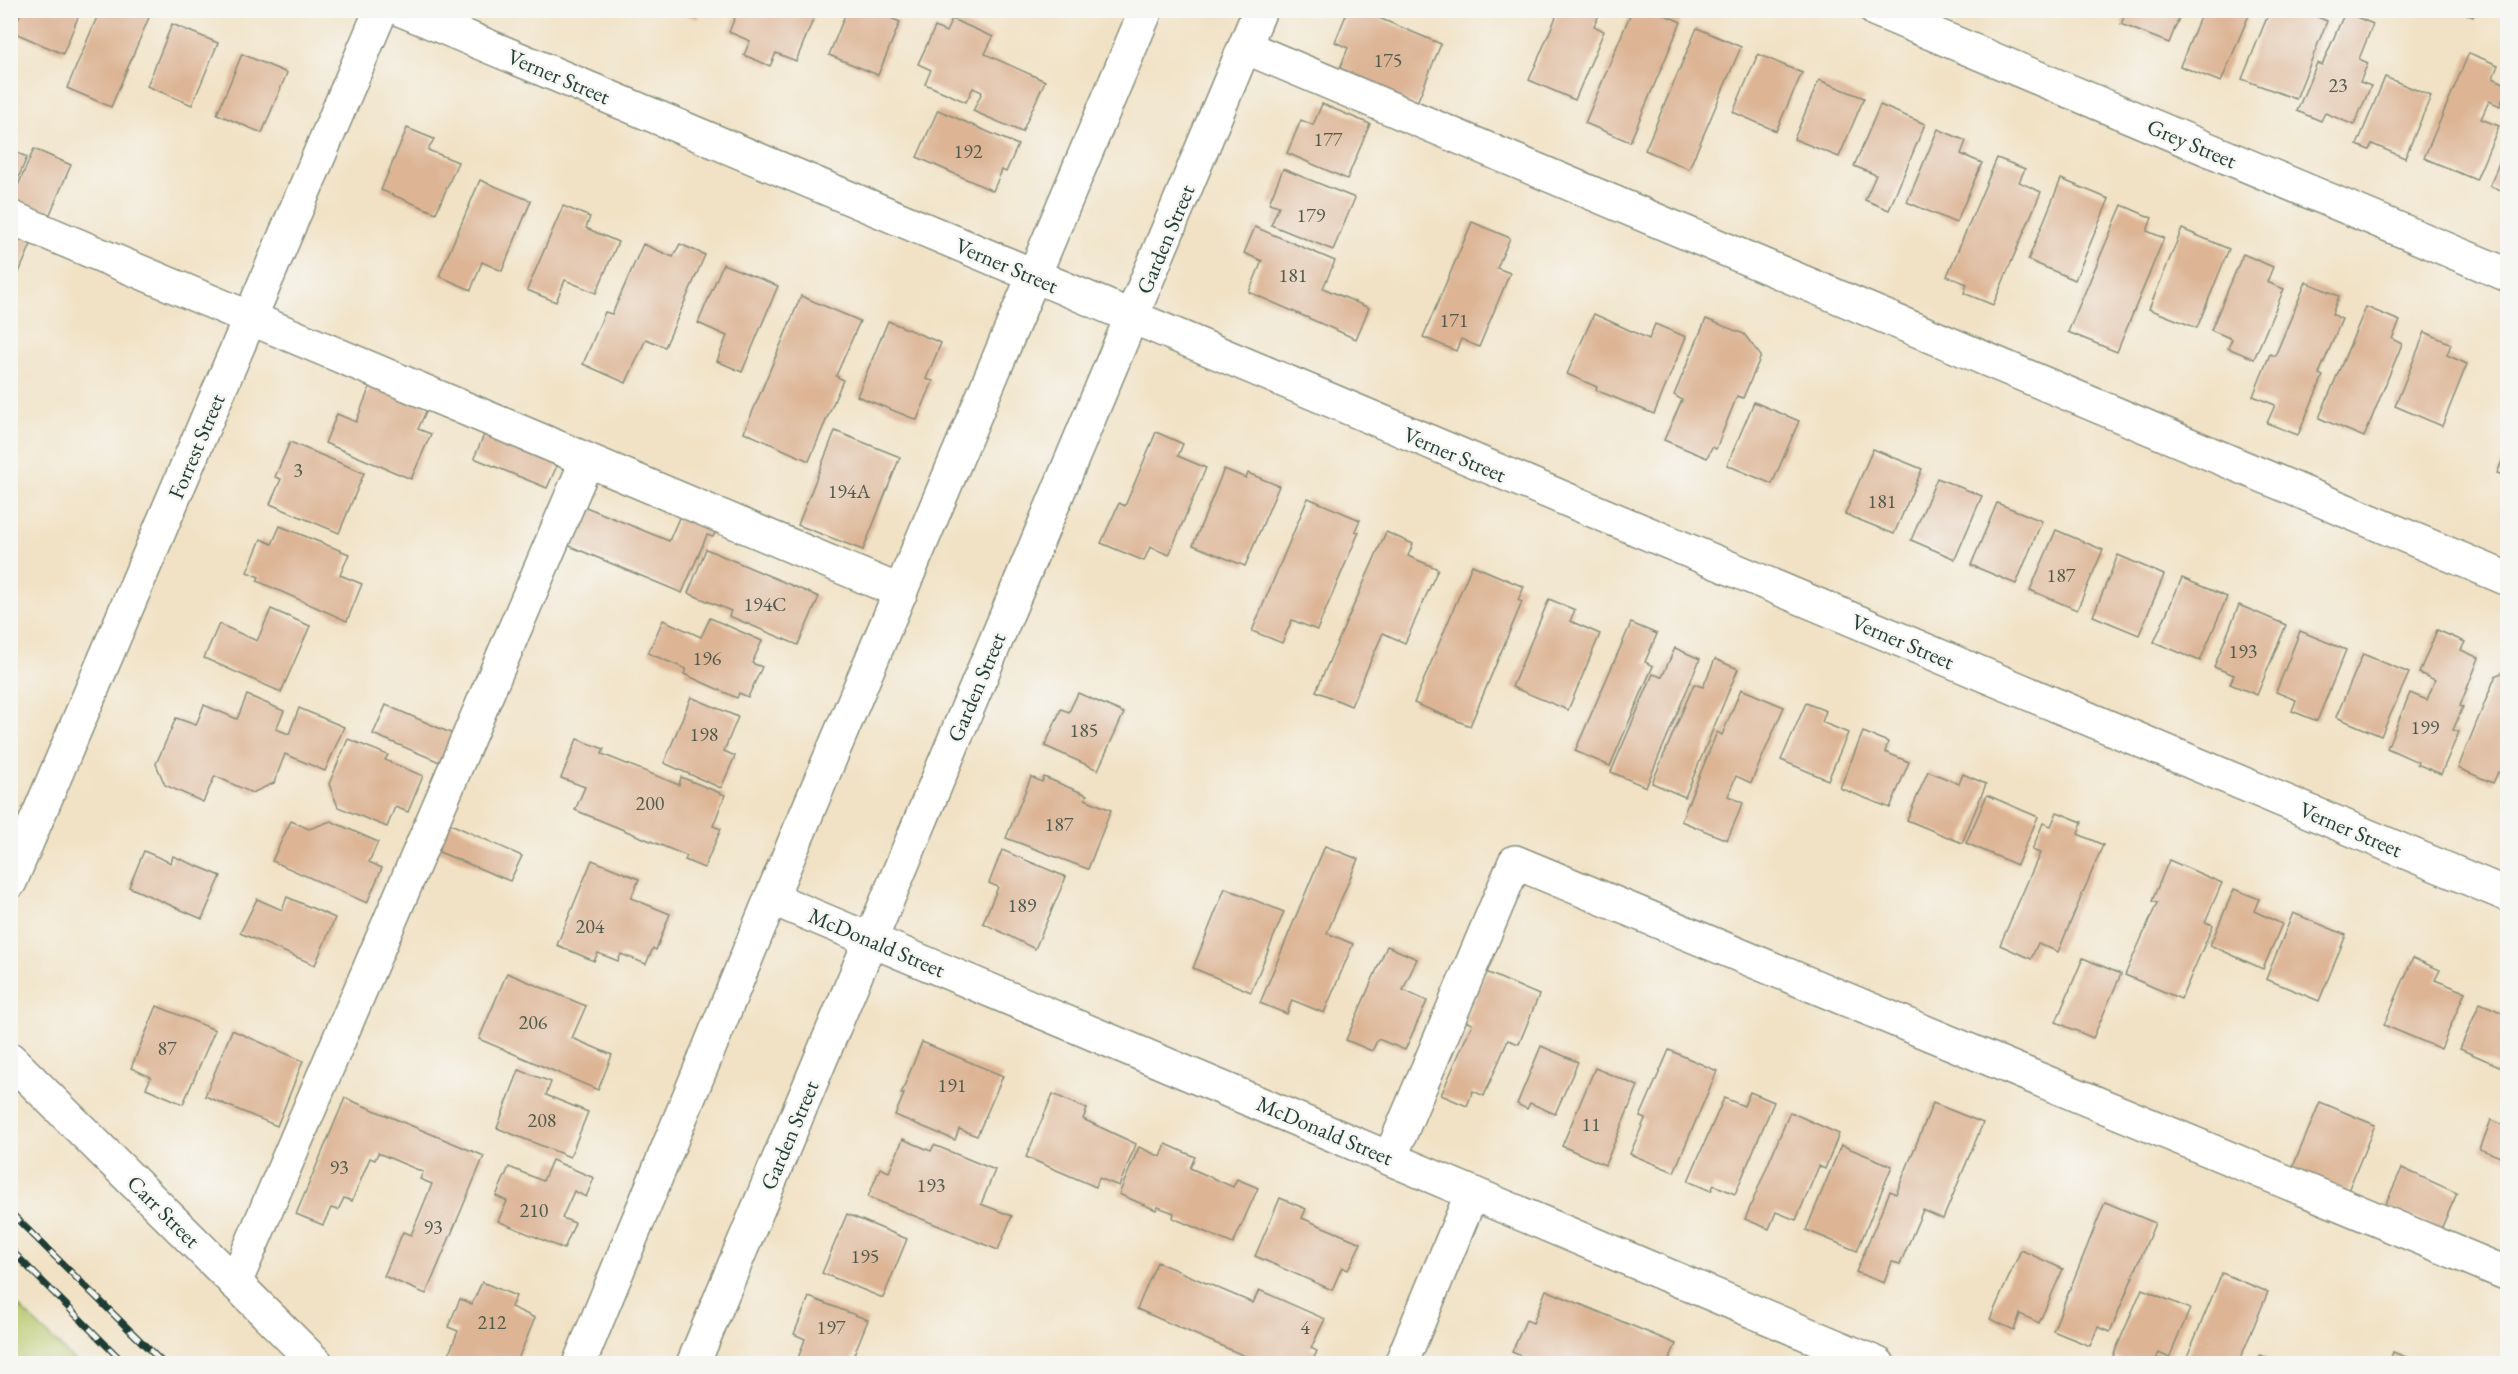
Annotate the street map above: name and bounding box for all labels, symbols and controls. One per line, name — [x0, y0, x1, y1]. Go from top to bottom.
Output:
street label: Verner Street — [503, 42, 615, 111]
house number: 175 — [1374, 47, 1402, 73]
house number: 23 — [2328, 72, 2348, 98]
street label: Grey Street — [2143, 112, 2241, 175]
house number: 177 — [1314, 126, 1343, 152]
house number: 192 — [954, 138, 983, 164]
street label: Garden Street — [1129, 180, 1202, 298]
house number: 179 — [1297, 202, 1326, 228]
street label: Verner Street — [951, 231, 1063, 300]
house number: 181 — [1279, 262, 1307, 288]
house number: 171 — [1440, 307, 1468, 333]
street label: Forrest Street — [161, 389, 232, 503]
street label: Verner Street — [1399, 420, 1511, 489]
house number: 3 — [293, 457, 303, 483]
house number: 194A — [828, 478, 870, 504]
house number: 181 — [1868, 488, 1896, 514]
house number: 187 — [2047, 562, 2076, 588]
house number: 194C — [744, 591, 787, 617]
street label: Verner Street — [1847, 607, 1959, 676]
street label: Garden Street — [940, 628, 1013, 746]
house number: 193 — [2229, 638, 2257, 664]
house number: 196 — [693, 645, 722, 671]
house number: 199 — [2411, 714, 2440, 740]
house number: 185 — [1070, 717, 1098, 743]
house number: 198 — [690, 721, 718, 747]
house number: 200 — [636, 790, 665, 816]
street label: Verner Street — [2295, 795, 2407, 864]
house number: 187 — [1045, 811, 1074, 837]
house number: 189 — [1008, 892, 1037, 918]
street label: McDonald Street — [804, 901, 949, 984]
house number: 204 — [576, 913, 605, 939]
house number: 206 — [519, 1009, 548, 1035]
house number: 87 — [157, 1035, 177, 1061]
house number: 191 — [938, 1072, 966, 1098]
street label: Garden Street — [753, 1076, 826, 1194]
street label: McDonald Street — [1252, 1089, 1397, 1172]
house number: 208 — [528, 1107, 556, 1133]
house number: 11 — [1581, 1111, 1601, 1137]
house number: 93 — [329, 1154, 349, 1180]
street label: Carr Street — [121, 1169, 206, 1254]
house number: 193 — [917, 1172, 945, 1198]
house number: 210 — [520, 1197, 549, 1223]
house number: 93 — [423, 1214, 443, 1240]
house number: 195 — [851, 1243, 879, 1269]
house number: 212 — [478, 1309, 507, 1335]
house number: 197 — [817, 1314, 846, 1340]
house number: 4 — [1300, 1314, 1310, 1340]

